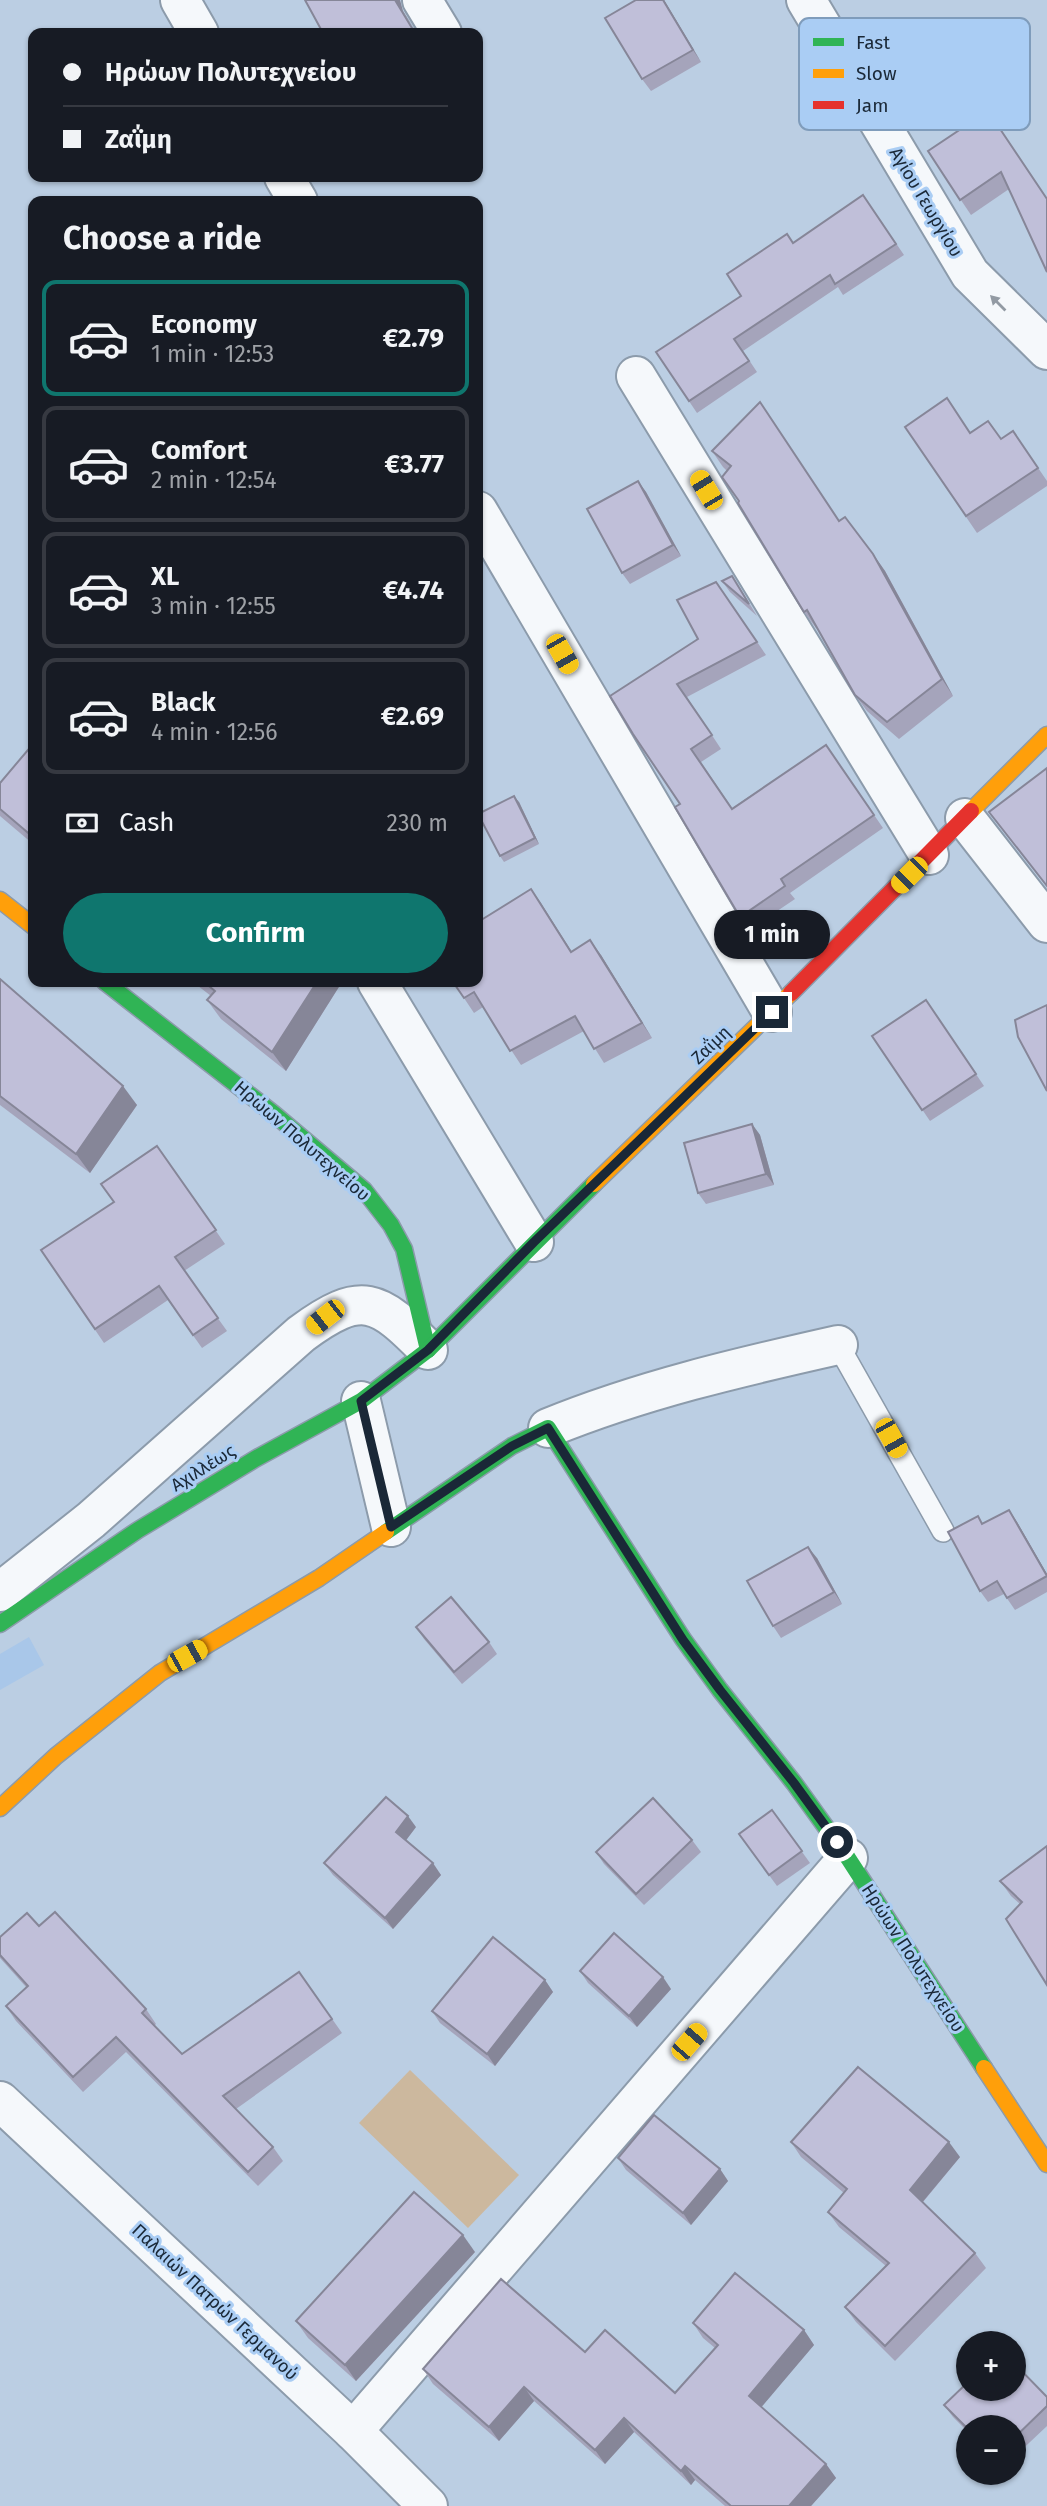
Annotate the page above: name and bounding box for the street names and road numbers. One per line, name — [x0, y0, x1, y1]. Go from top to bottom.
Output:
street label: Αγίου Γεωργίου — [885, 143, 967, 261]
street label: Ζαΐμη — [686, 1020, 735, 1069]
street label: Ηρώων Πολυτεχνείου — [230, 1076, 374, 1206]
street label: Αχιλλέως — [167, 1439, 240, 1496]
street label: Ηρώων Πολυτεχνείου — [857, 1880, 969, 2036]
street label: Παλαιών Πατρών Γερμανού — [127, 2219, 303, 2385]

